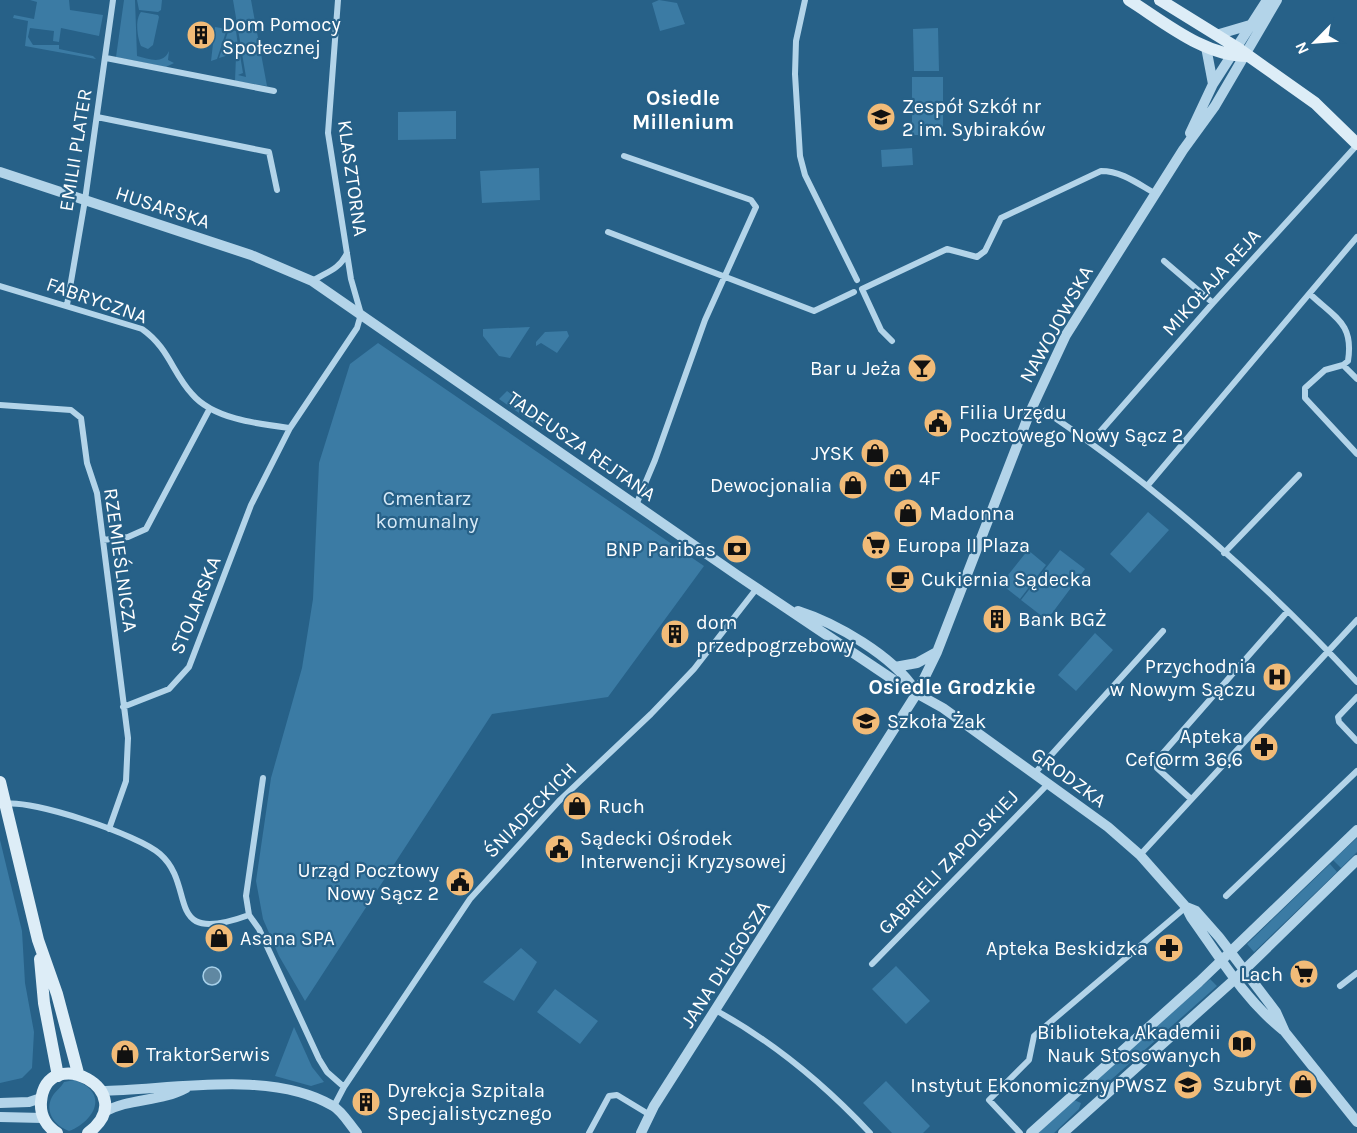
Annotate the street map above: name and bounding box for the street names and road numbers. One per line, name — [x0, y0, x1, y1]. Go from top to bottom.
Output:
street label: EMILII PLATER — [54, 87, 97, 213]
street label: KLASZTORNA — [333, 118, 372, 238]
street label: HUSARSKA — [113, 181, 213, 234]
street label: MIKOŁAJA REJA — [1157, 224, 1265, 340]
street label: NAWOJOWSKA — [1015, 262, 1098, 387]
street label: FABRYCZNA — [43, 272, 150, 329]
street label: TADEUSZA REJTANA — [503, 387, 660, 506]
street label: RZEMIEŚLNICZA — [99, 486, 143, 634]
street label: STOLARSKA — [165, 553, 226, 658]
street label: GRODZKA — [1027, 743, 1111, 812]
street label: ŚNIADECKICH — [479, 757, 581, 863]
street label: GABRIELI ZAPOLSKIEJ — [874, 786, 1023, 939]
street label: JANA DŁUGOSZA — [676, 897, 775, 1032]

